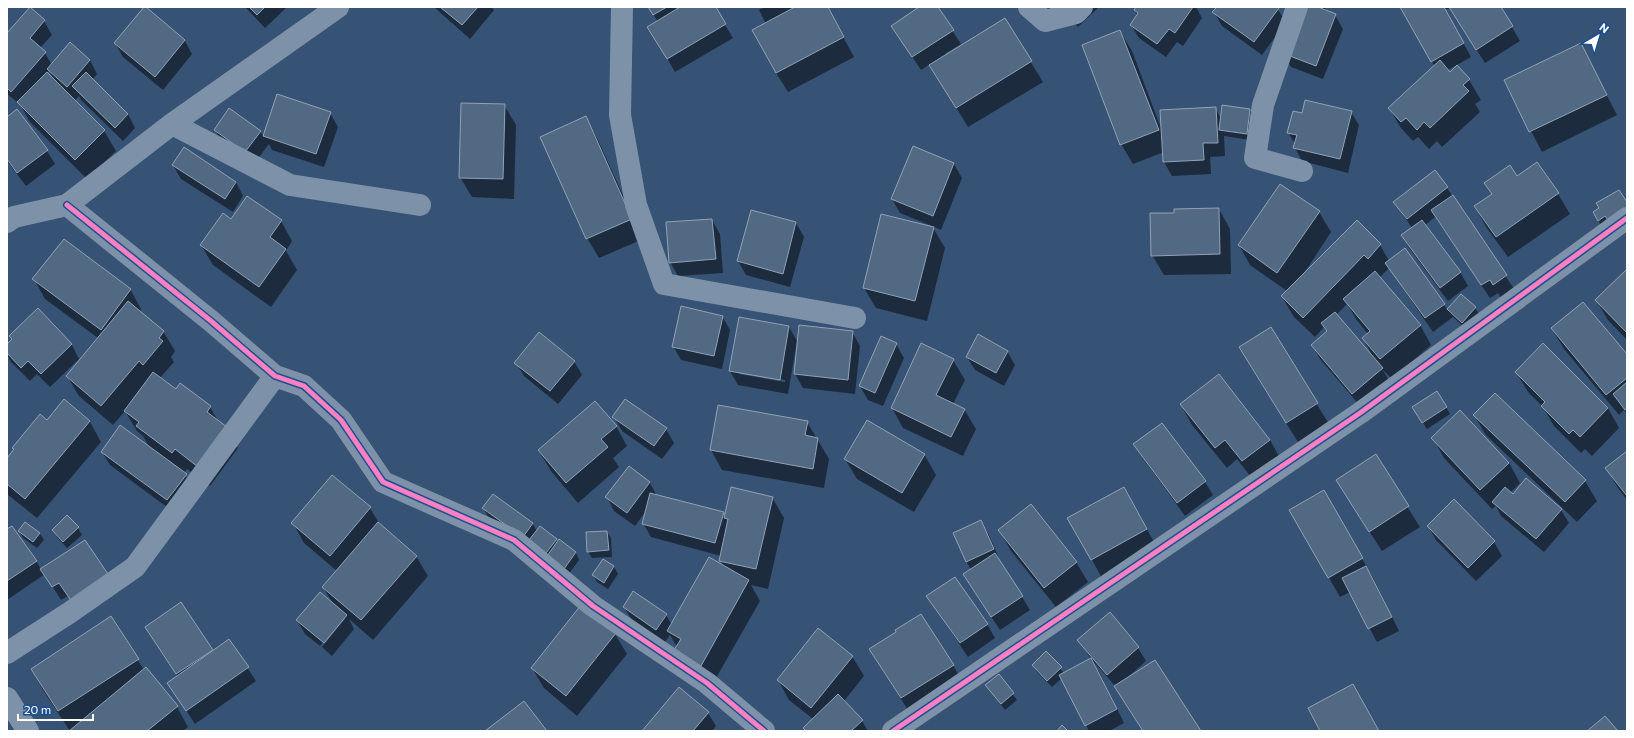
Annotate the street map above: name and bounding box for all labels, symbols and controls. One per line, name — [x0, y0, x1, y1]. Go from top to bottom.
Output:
north arrow — [1578, 16, 1618, 56]
text: N — [1597, 20, 1612, 35]
scale bar — [18, 696, 93, 722]
text: 20 m — [24, 702, 51, 716]

